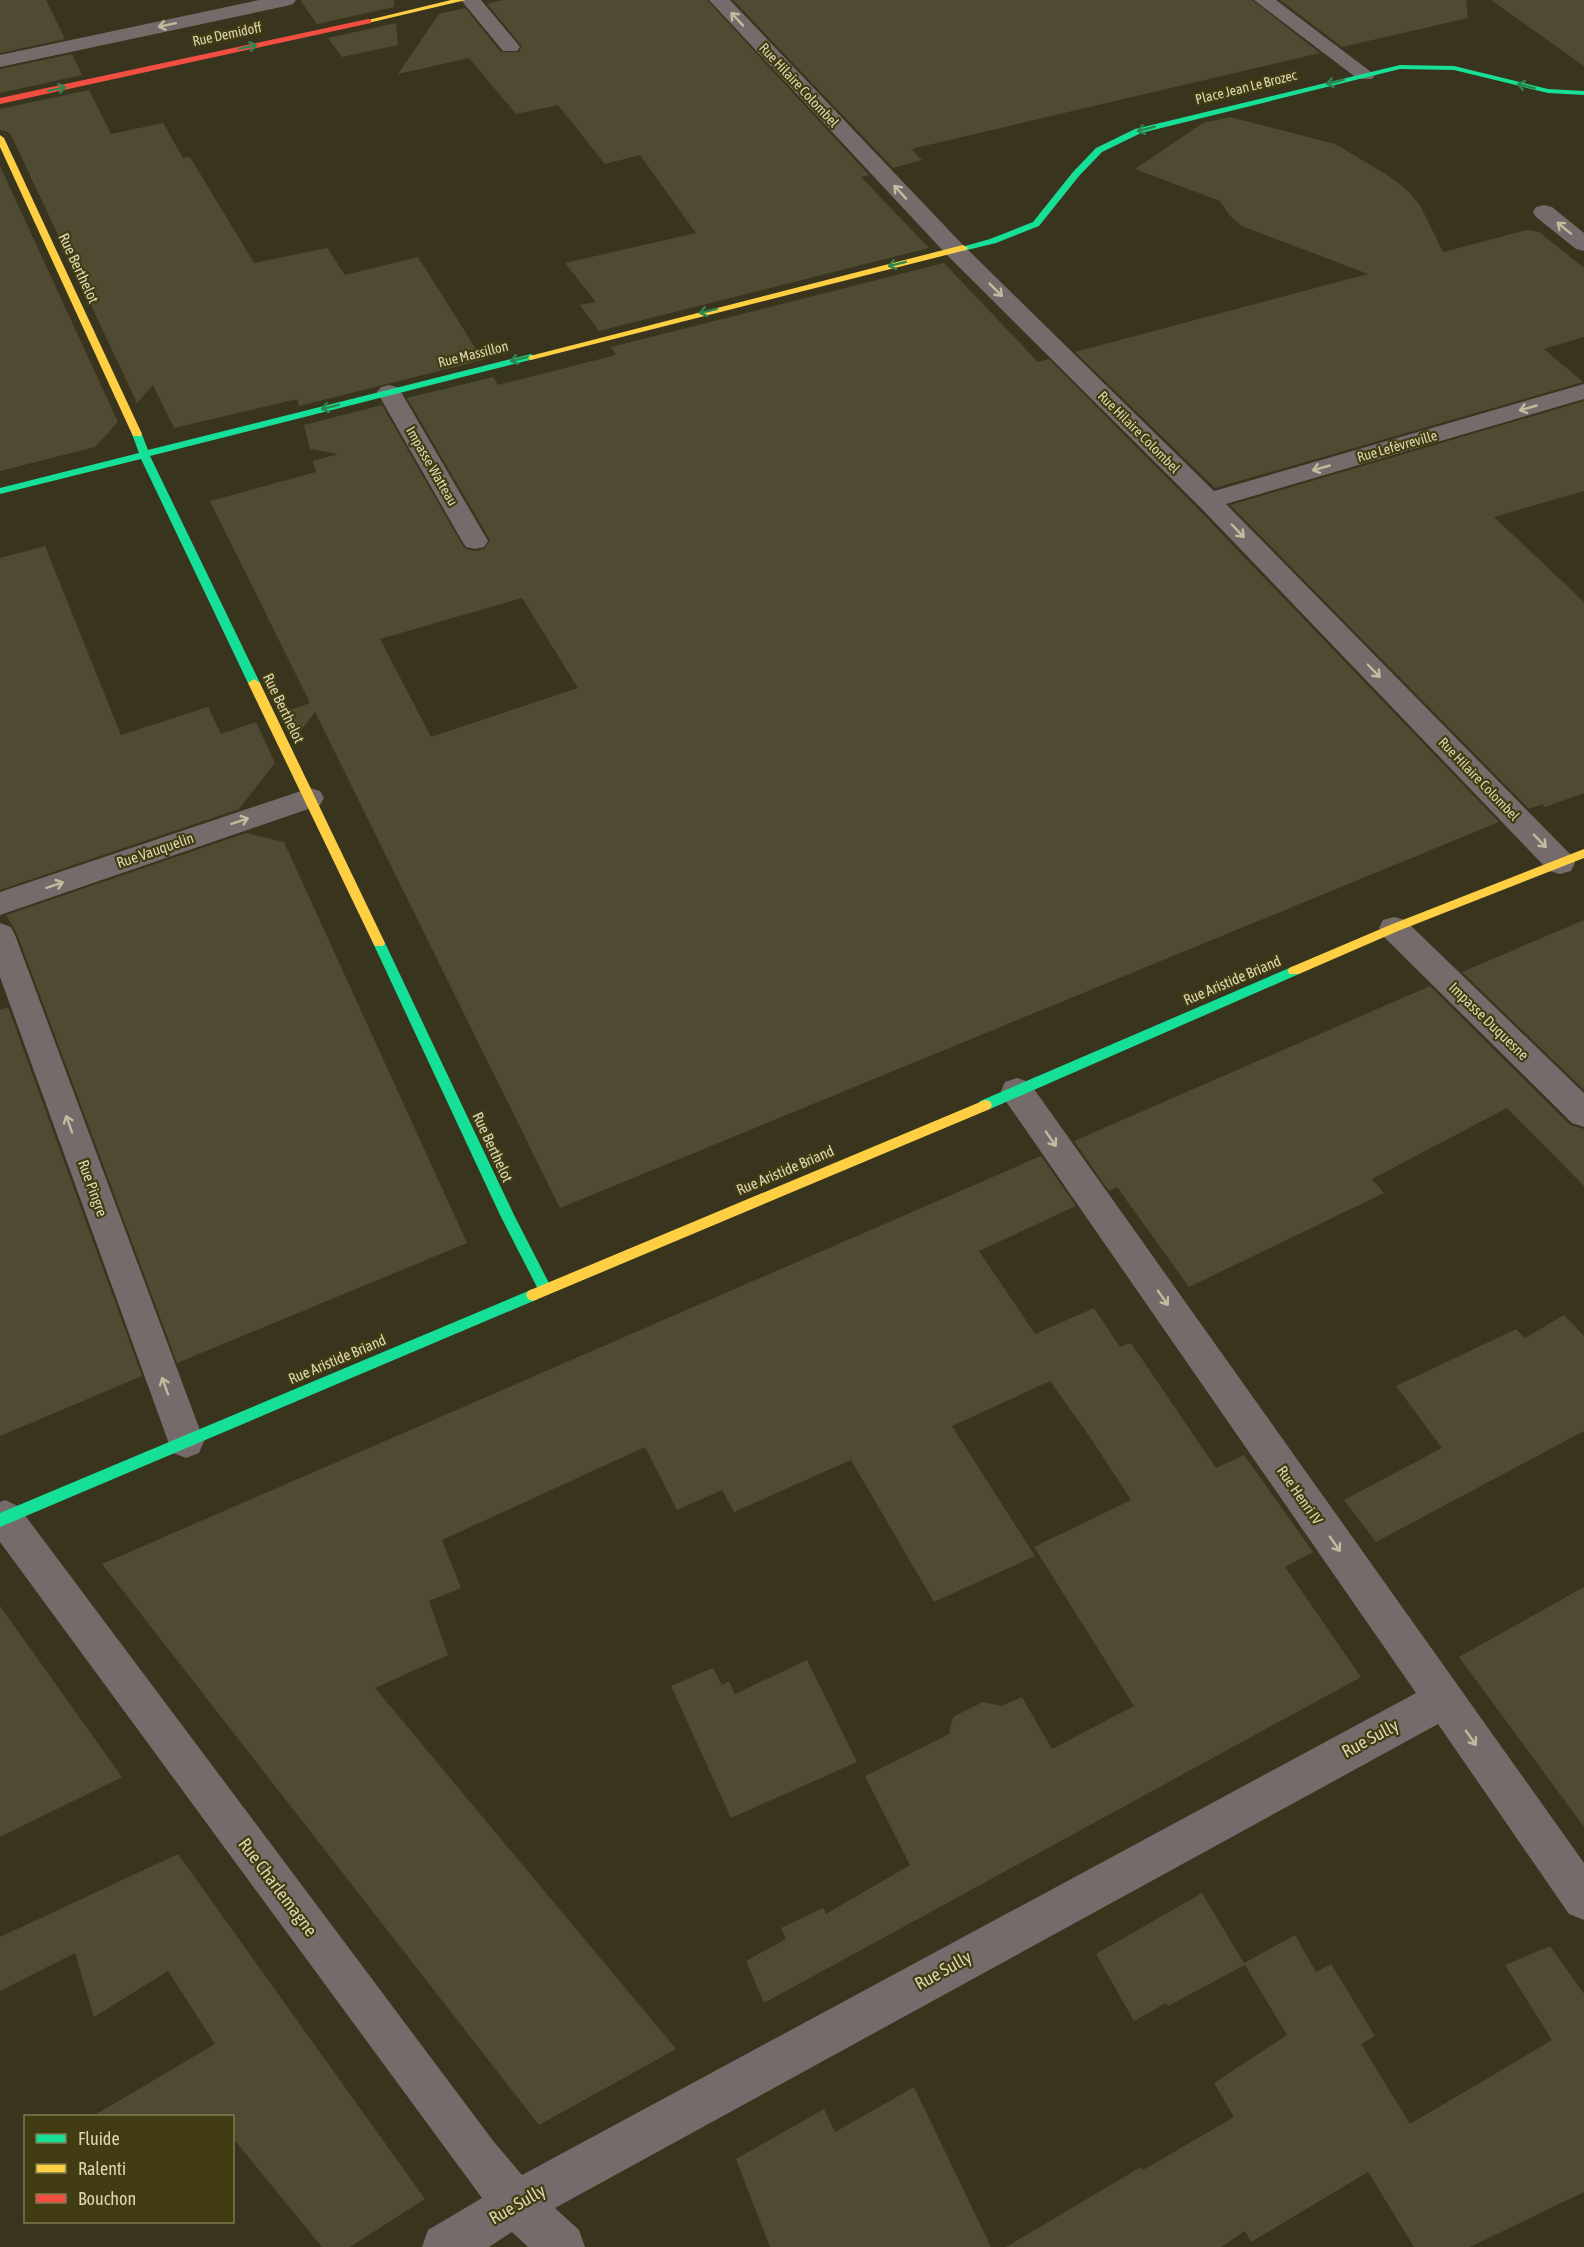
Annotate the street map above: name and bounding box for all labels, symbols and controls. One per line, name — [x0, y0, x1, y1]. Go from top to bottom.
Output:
one-way arrow — [730, 12, 744, 27]
street label: Rue Demidoff — [191, 19, 263, 49]
one-way arrow — [158, 20, 177, 32]
street label: Rue Hilaire Colombel — [756, 40, 842, 131]
one-way arrow — [237, 41, 257, 52]
street label: Place Jean Le Brozec — [1194, 66, 1299, 107]
one-way arrow — [1326, 77, 1345, 89]
one-way arrow — [1517, 79, 1536, 91]
one-way arrow — [47, 82, 66, 94]
one-way arrow — [1137, 124, 1156, 135]
one-way arrow — [892, 184, 907, 199]
one-way arrow — [1556, 222, 1572, 235]
street label: Rue Berthelot — [55, 230, 103, 306]
one-way arrow — [888, 258, 907, 270]
one-way arrow — [988, 283, 1003, 298]
one-way arrow — [699, 306, 718, 318]
street label: Rue Massillon — [436, 338, 510, 370]
one-way arrow — [510, 354, 529, 366]
street label: Rue Hilaire Colombel — [1095, 388, 1183, 476]
one-way arrow — [321, 402, 340, 414]
one-way arrow — [1519, 403, 1538, 414]
street label: Impasse Watteau — [403, 424, 461, 508]
street label: Rue Lefèvreville — [1355, 427, 1439, 465]
one-way arrow — [1312, 463, 1331, 474]
one-way arrow — [1231, 524, 1246, 539]
one-way arrow — [1367, 664, 1382, 679]
street label: Rue Berthelot — [260, 670, 308, 746]
street label: Rue Hilaire Colombel — [1435, 734, 1523, 824]
one-way arrow — [230, 815, 249, 826]
street label: Rue Vauquelin — [114, 829, 196, 871]
one-way arrow — [1532, 834, 1547, 849]
one-way arrow — [45, 878, 64, 889]
street label: Rue Aristide Briand — [1181, 952, 1283, 1008]
street label: Impasse Duquesne — [1446, 979, 1533, 1063]
street label: Rue Berthelot — [469, 1109, 517, 1185]
one-way arrow — [63, 1115, 74, 1134]
one-way arrow — [1045, 1130, 1057, 1146]
street label: Rue Aristide Briand — [734, 1142, 836, 1198]
street label: Rue Pingre — [75, 1157, 111, 1219]
one-way arrow — [1157, 1290, 1169, 1306]
street label: Rue Aristide Briand — [286, 1331, 388, 1387]
one-way arrow — [159, 1377, 170, 1396]
street label: Rue Henri IV — [1274, 1462, 1327, 1528]
one-way arrow — [1329, 1536, 1341, 1552]
street label: Rue Sully — [1338, 1714, 1402, 1762]
one-way arrow — [1465, 1730, 1477, 1746]
street label: Rue Charlemagne — [234, 1834, 322, 1940]
street label: Rue Sully — [911, 1946, 975, 1994]
legend — [24, 2115, 234, 2223]
text: Fluide — [78, 2128, 120, 2149]
text: Ralenti — [78, 2158, 126, 2179]
street label: Rue Sully — [485, 2180, 549, 2228]
text: Bouchon — [78, 2188, 136, 2209]

